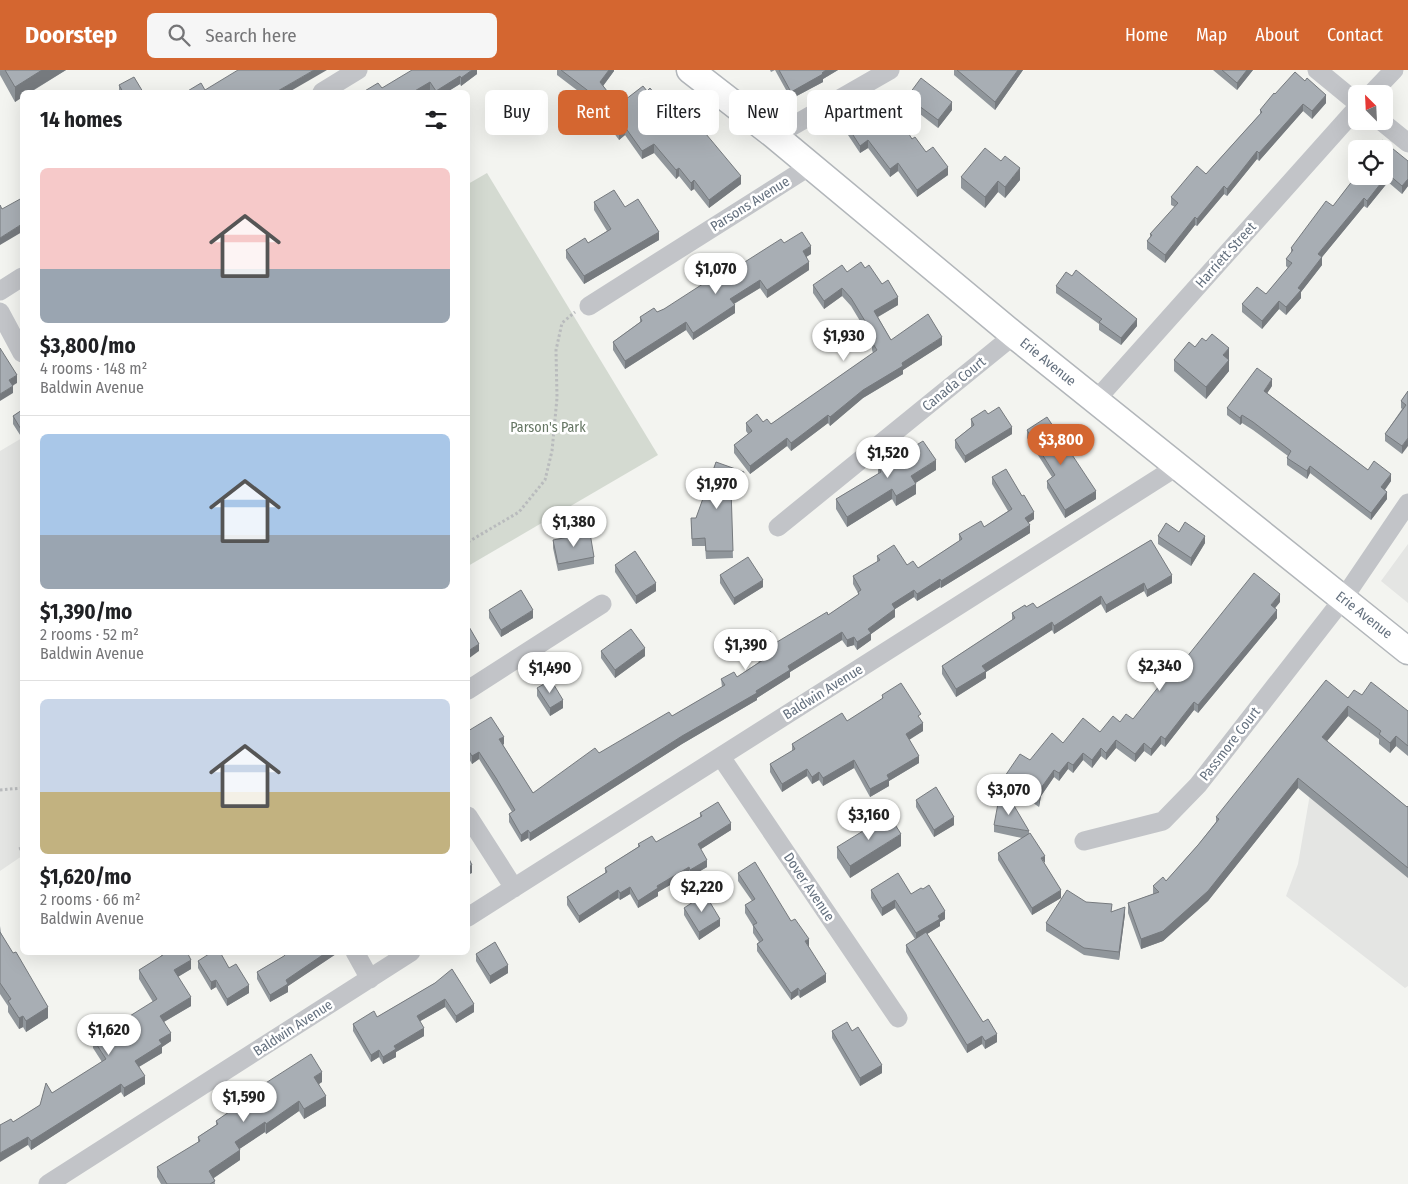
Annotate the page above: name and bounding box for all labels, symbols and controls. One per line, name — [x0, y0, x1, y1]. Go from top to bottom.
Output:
search box — [147, 13, 497, 58]
text: Doorstep — [25, 21, 117, 49]
icon: search — [165, 21, 193, 49]
text: Search here — [205, 24, 297, 47]
text: Home — [1125, 24, 1168, 46]
text: Map — [1196, 24, 1227, 46]
text: About — [1255, 24, 1299, 46]
text: Contact — [1327, 24, 1383, 46]
north arrow — [1348, 85, 1392, 130]
map controls — [1348, 85, 1393, 185]
chip: Buy — [485, 90, 548, 135]
chip: Rent — [558, 90, 628, 135]
chip: Filters — [638, 90, 719, 135]
chip: New — [729, 90, 797, 135]
chip: Apartment — [807, 90, 921, 135]
icon: filters — [422, 106, 450, 134]
text: 14 homes — [40, 107, 122, 133]
button: locate — [1348, 140, 1393, 185]
street label: Parsons Avenue — [707, 173, 793, 235]
icon: home — [200, 201, 290, 291]
street label: Harriett Street — [1192, 218, 1260, 291]
pin: $1,070 — [675, 252, 757, 295]
text: $1,070 — [695, 259, 737, 278]
pin: $1,930 — [803, 320, 885, 362]
text: $1,930 — [823, 326, 865, 345]
text: $3,800/mo — [40, 333, 136, 359]
street label: Erie Avenue — [1017, 334, 1079, 390]
street label: Canada Court — [919, 353, 989, 415]
text: 4 rooms · 148 m² — [40, 359, 147, 378]
text: Baldwin Avenue — [40, 378, 144, 397]
park label: Parson's Park — [510, 419, 586, 436]
pin: $3,800 — [1020, 424, 1102, 466]
text: $3,800 — [1038, 430, 1084, 449]
pin: $1,520 — [847, 436, 929, 479]
text: $1,520 — [867, 443, 909, 462]
icon: home — [200, 466, 290, 556]
pin: $1,970 — [676, 468, 758, 510]
text: $1,970 — [697, 474, 737, 493]
pin: $1,380 — [533, 506, 615, 548]
text: $1,380 — [553, 512, 595, 531]
street label: Erie Avenue — [1332, 588, 1396, 642]
text: $1,390/mo — [40, 599, 132, 625]
text: 2 rooms · 52 m² — [40, 625, 139, 644]
pin: $1,390 — [705, 628, 787, 671]
text: $1,390 — [725, 635, 767, 654]
text: Baldwin Avenue — [40, 644, 144, 663]
pin: $2,340 — [1119, 650, 1201, 692]
pin: $1,490 — [509, 652, 591, 694]
text: $2,340 — [1138, 656, 1182, 675]
text: $1,490 — [529, 658, 571, 677]
street label: Baldwin Avenue — [780, 661, 866, 723]
street label: Passmore Court — [1196, 703, 1264, 784]
icon: home — [200, 731, 290, 821]
pin: $3,070 — [968, 774, 1050, 816]
text: $3,070 — [988, 780, 1030, 799]
pin: $3,160 — [828, 798, 910, 841]
text: $3,160 — [848, 805, 890, 824]
street label: Dover Avenue — [780, 850, 838, 924]
text: $1,620/mo — [40, 864, 132, 890]
pin: $2,220 — [661, 870, 743, 913]
text: $2,220 — [681, 877, 723, 896]
text: 2 rooms · 66 m² — [40, 890, 140, 909]
text: Baldwin Avenue — [40, 909, 144, 928]
street label: Baldwin Avenue — [250, 996, 336, 1060]
pin: $1,620 — [68, 1014, 150, 1056]
text: $1,620 — [88, 1020, 130, 1039]
pin: $1,590 — [203, 1080, 285, 1123]
text: $1,590 — [223, 1087, 265, 1106]

